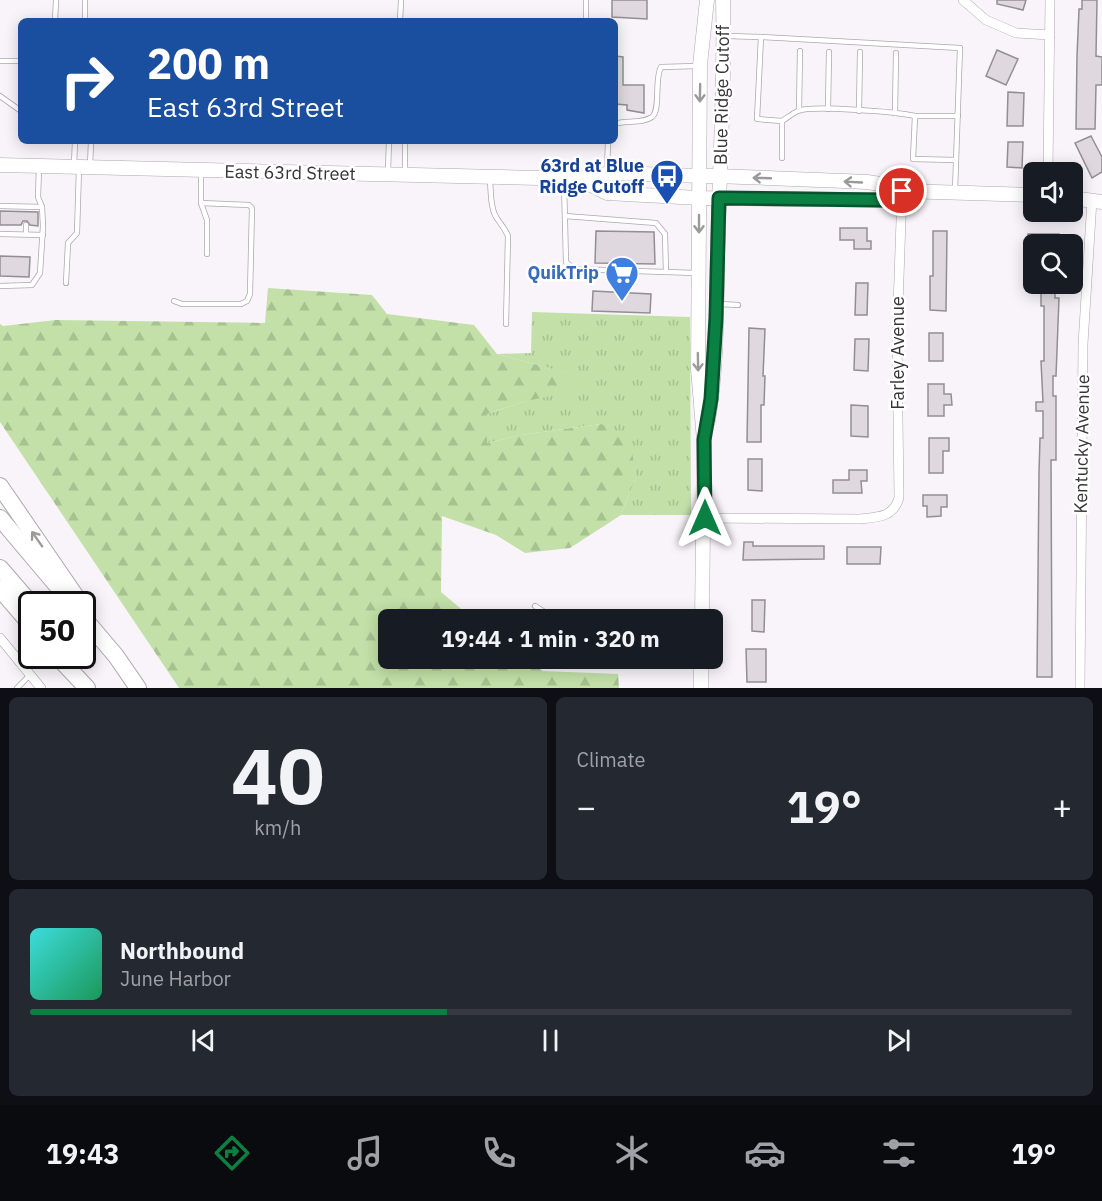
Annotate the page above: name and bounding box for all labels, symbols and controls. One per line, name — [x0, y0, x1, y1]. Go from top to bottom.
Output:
street label: Blue Ridge Cutoff — [709, 25, 734, 165]
text: 200 m — [147, 36, 270, 91]
icon: right — [48, 42, 126, 120]
one-way arrow — [694, 83, 706, 103]
text: East 63rd Street — [147, 89, 344, 124]
place label: 63rd at Blue Ridge Cutoff — [539, 154, 645, 198]
bus stop icon: 63rd at Blue Ridge Cutoff — [649, 158, 685, 205]
street label: East 63rd Street — [224, 160, 356, 185]
map controls — [1023, 162, 1083, 294]
button: sound — [1023, 162, 1083, 222]
pin — [876, 165, 927, 216]
one-way arrow — [752, 172, 772, 183]
icon: arrive — [885, 174, 918, 207]
one-way arrow — [844, 176, 864, 187]
one-way arrow — [693, 214, 705, 234]
button: search — [1023, 234, 1083, 294]
supermarket icon: QuikTrip — [604, 255, 640, 302]
place label: QuikTrip — [527, 261, 599, 284]
street label: Farley Avenue — [886, 296, 909, 410]
one-way arrow — [692, 351, 704, 371]
street label: Kentucky Avenue — [1069, 374, 1094, 514]
position arrow — [673, 486, 737, 550]
one-way arrow — [31, 531, 43, 548]
speed limit sign: 50 — [18, 591, 96, 669]
text: 19:44 · 1 min · 320 m — [441, 624, 660, 653]
text: 40 — [231, 724, 325, 825]
text: Climate — [577, 746, 645, 773]
text: 19° — [787, 777, 862, 835]
text: − — [577, 785, 596, 828]
text: + — [1052, 785, 1072, 828]
text: km/h — [254, 814, 301, 841]
text: Northbound — [120, 936, 244, 965]
text: June Harbor — [120, 965, 231, 992]
icon: previous — [187, 1024, 220, 1057]
icon: pause — [534, 1024, 567, 1057]
icon: next — [882, 1024, 915, 1057]
icon: directions — [211, 1132, 253, 1174]
icon: music — [344, 1132, 386, 1174]
icon: phone — [478, 1132, 520, 1174]
icon: climate — [611, 1132, 653, 1174]
icon: car — [744, 1132, 786, 1174]
icon: filters — [878, 1132, 920, 1174]
text: 19:43 — [46, 1136, 119, 1171]
text: 19° — [1011, 1136, 1056, 1171]

